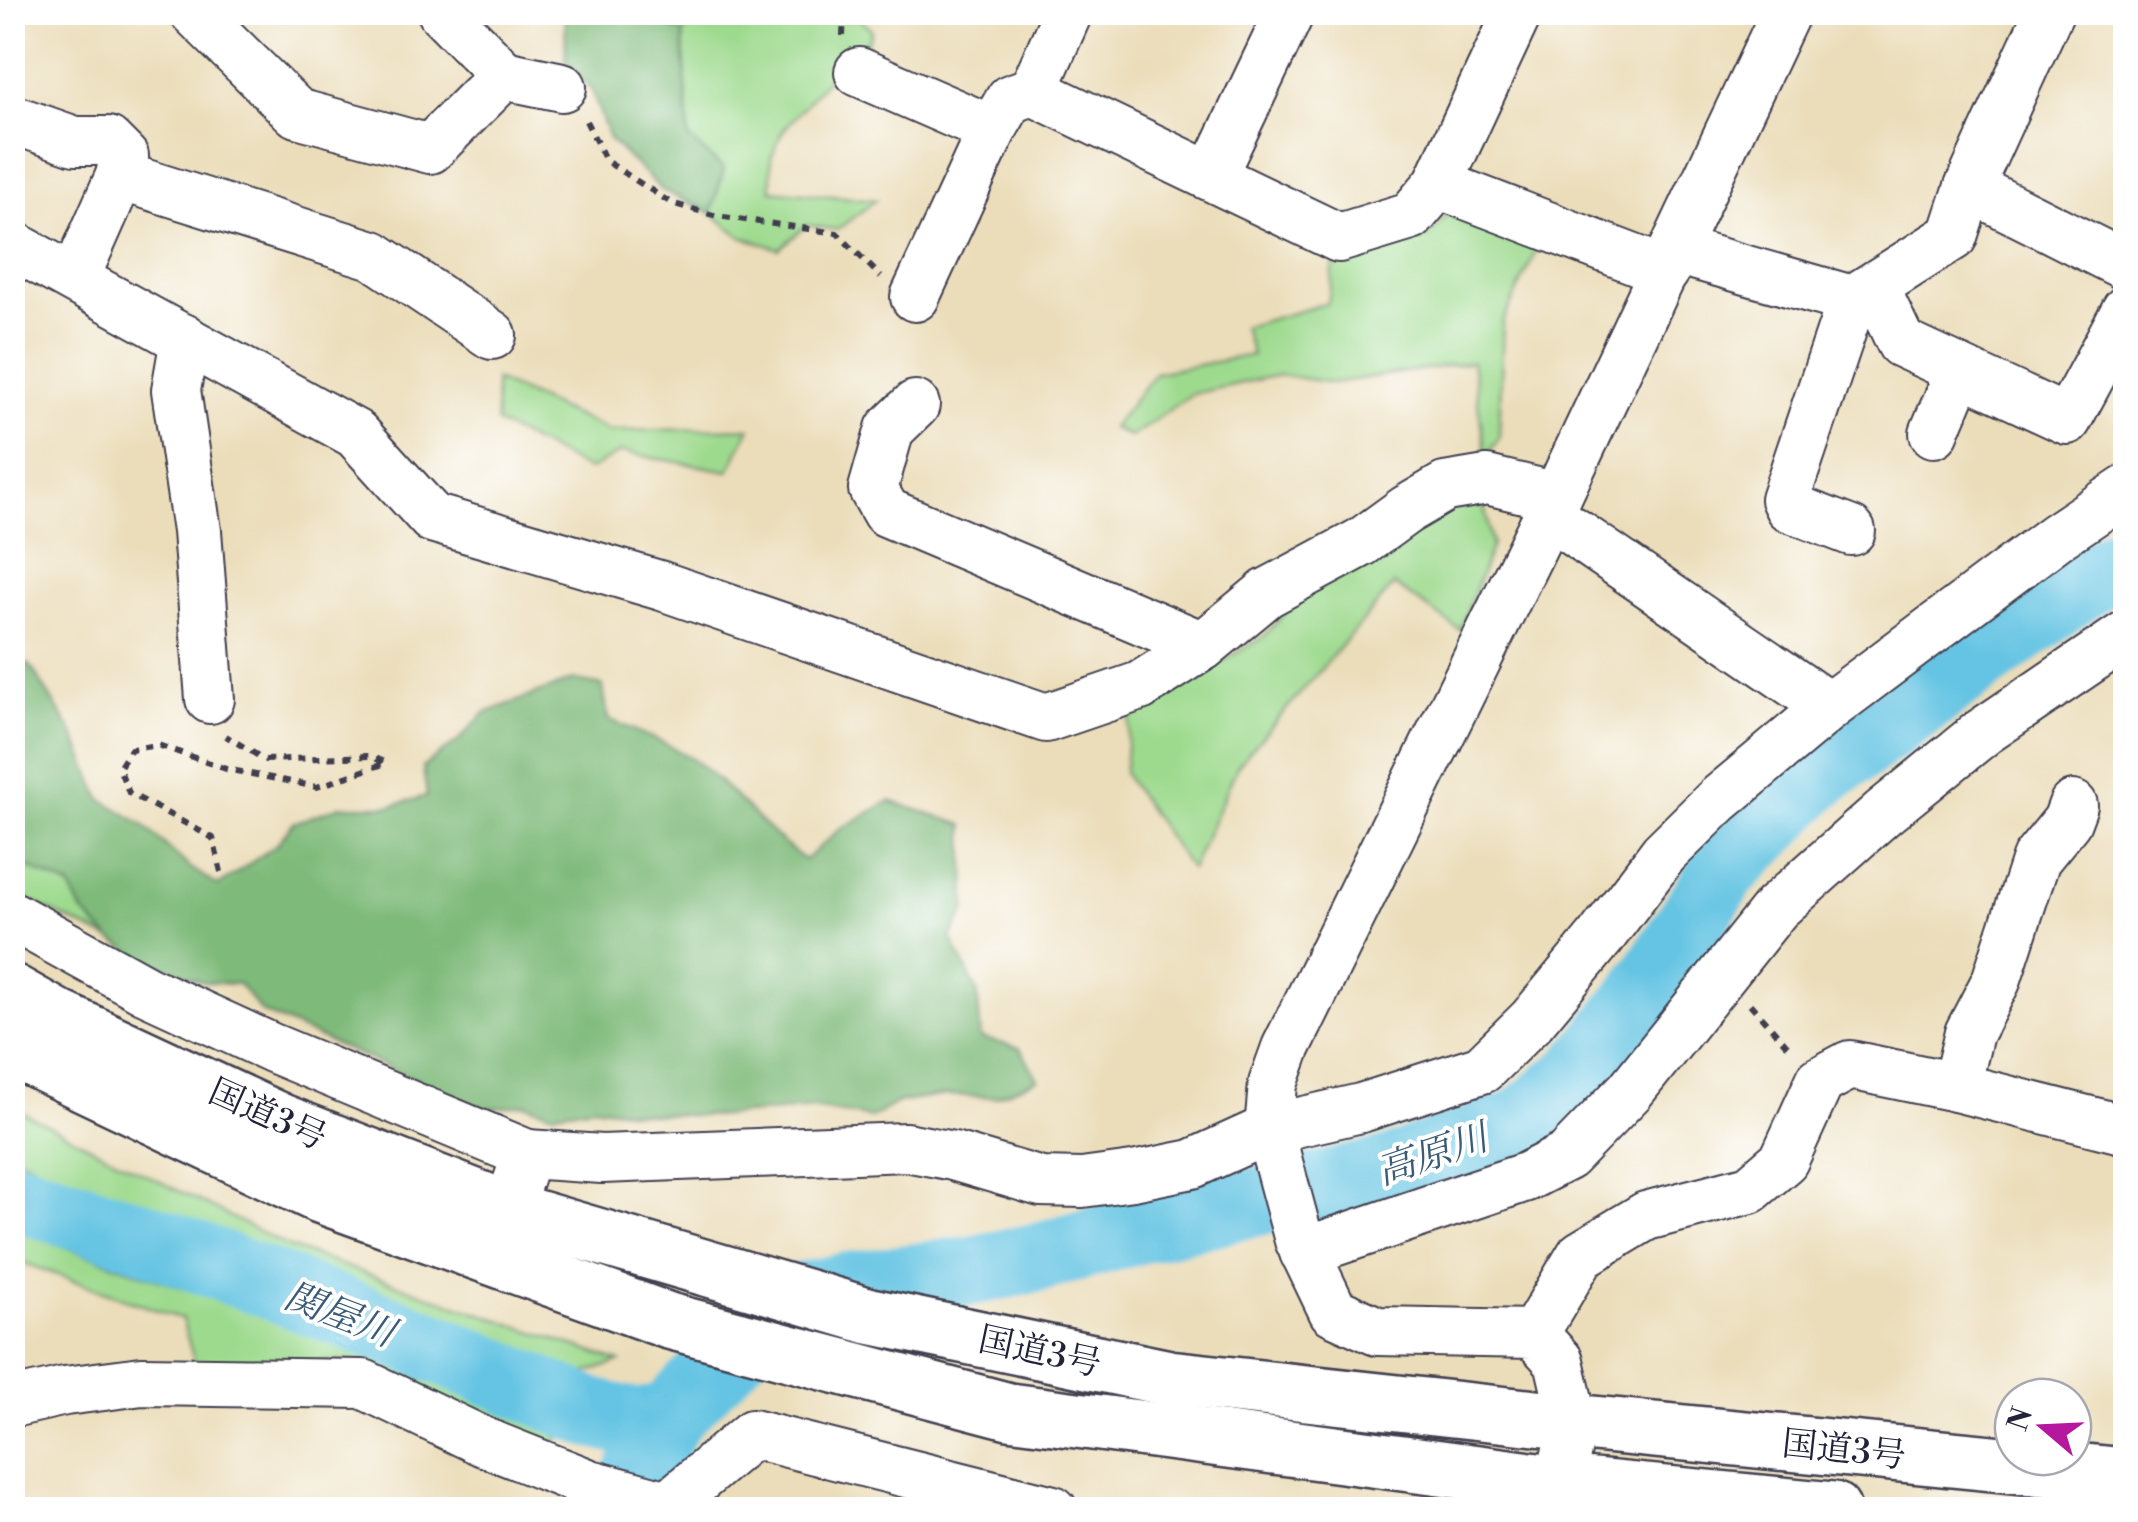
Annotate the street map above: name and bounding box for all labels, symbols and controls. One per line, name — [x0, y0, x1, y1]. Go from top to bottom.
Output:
street label: 国道3号 — [202, 1070, 333, 1160]
water label: 高原川 — [1371, 1113, 1498, 1196]
water label: 関屋川 — [278, 1273, 405, 1359]
street label: 国道3号 — [974, 1319, 1105, 1386]
north arrow — [1993, 1377, 2093, 1477]
text: N — [2001, 1403, 2041, 1436]
street label: 国道3号 — [1780, 1423, 1908, 1478]

